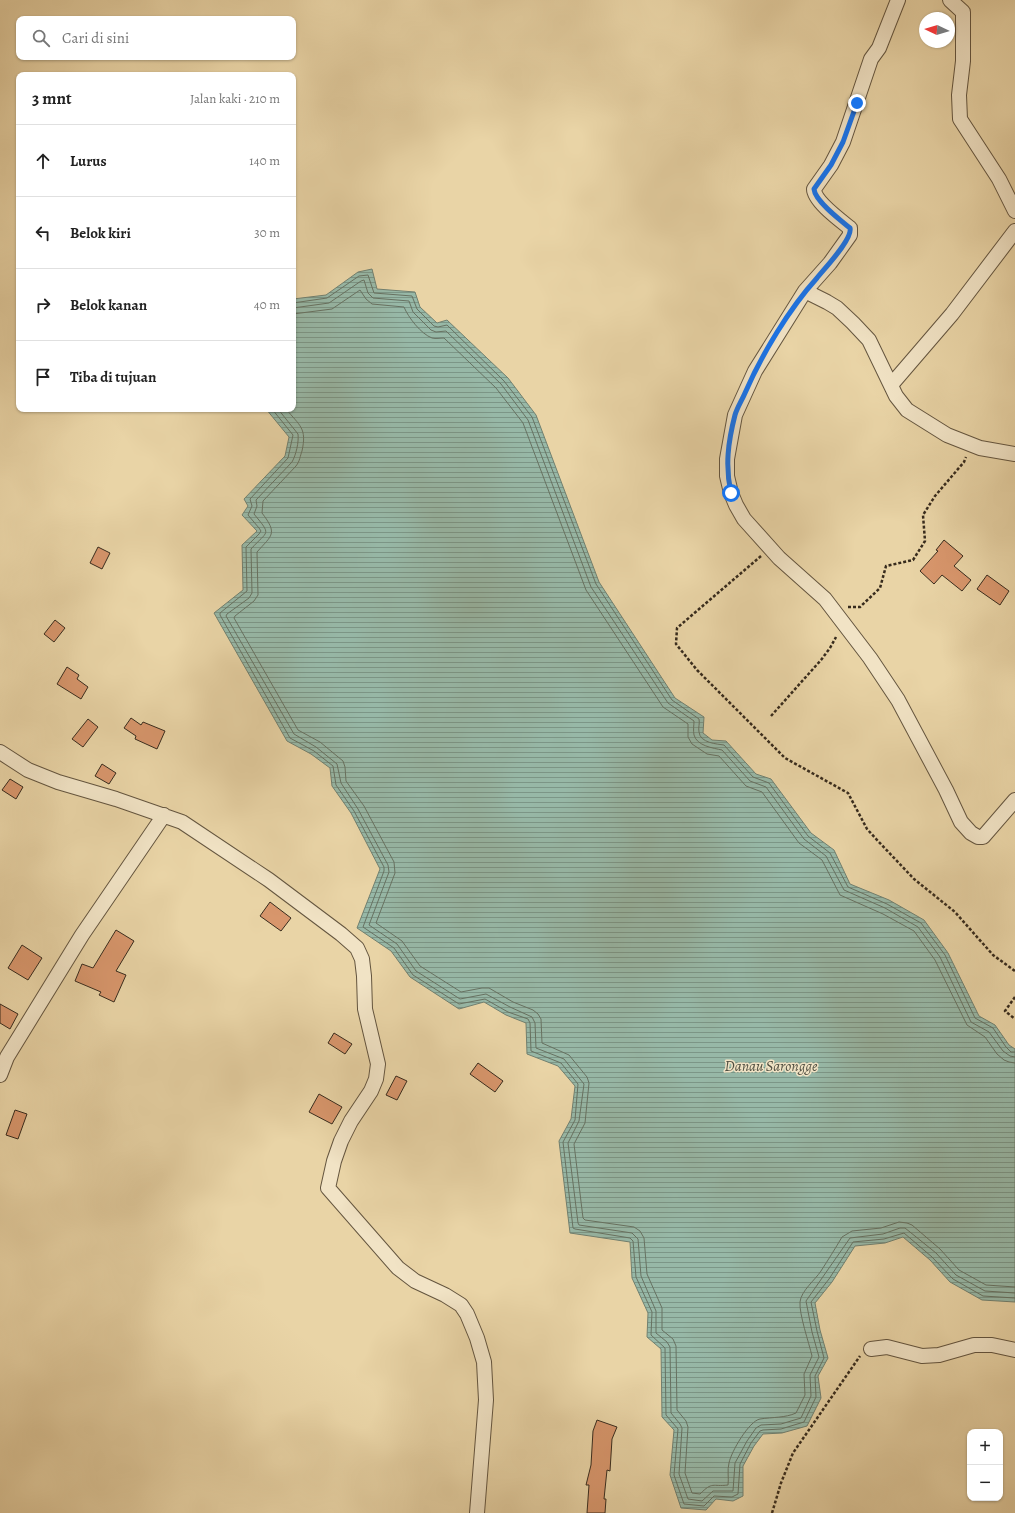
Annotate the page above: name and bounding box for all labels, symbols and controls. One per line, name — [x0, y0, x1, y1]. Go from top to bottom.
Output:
north arrow — [919, 12, 955, 48]
search box — [16, 16, 296, 60]
icon: search — [30, 27, 52, 49]
text: Cari di sini — [62, 28, 129, 48]
text: 3 mnt — [32, 87, 72, 110]
text: Jalan kaki · 210 m — [190, 90, 280, 107]
route end — [848, 94, 866, 112]
icon: ahead — [32, 150, 54, 172]
text: Lurus — [70, 151, 107, 171]
text: 140 m — [249, 152, 280, 169]
icon: left — [32, 222, 54, 244]
text: Belok kiri — [70, 223, 131, 243]
text: 30 m — [254, 224, 280, 241]
icon: right — [32, 294, 54, 316]
text: Belok kanan — [70, 295, 147, 315]
text: 40 m — [254, 296, 280, 313]
icon: arrive — [32, 366, 54, 388]
text: Tiba di tujuan — [70, 367, 156, 387]
route start — [722, 484, 740, 502]
water label: Danau Sarongge — [725, 1056, 818, 1076]
map controls — [967, 1429, 1003, 1501]
button: + — [967, 1429, 1003, 1465]
button: − — [967, 1465, 1003, 1501]

